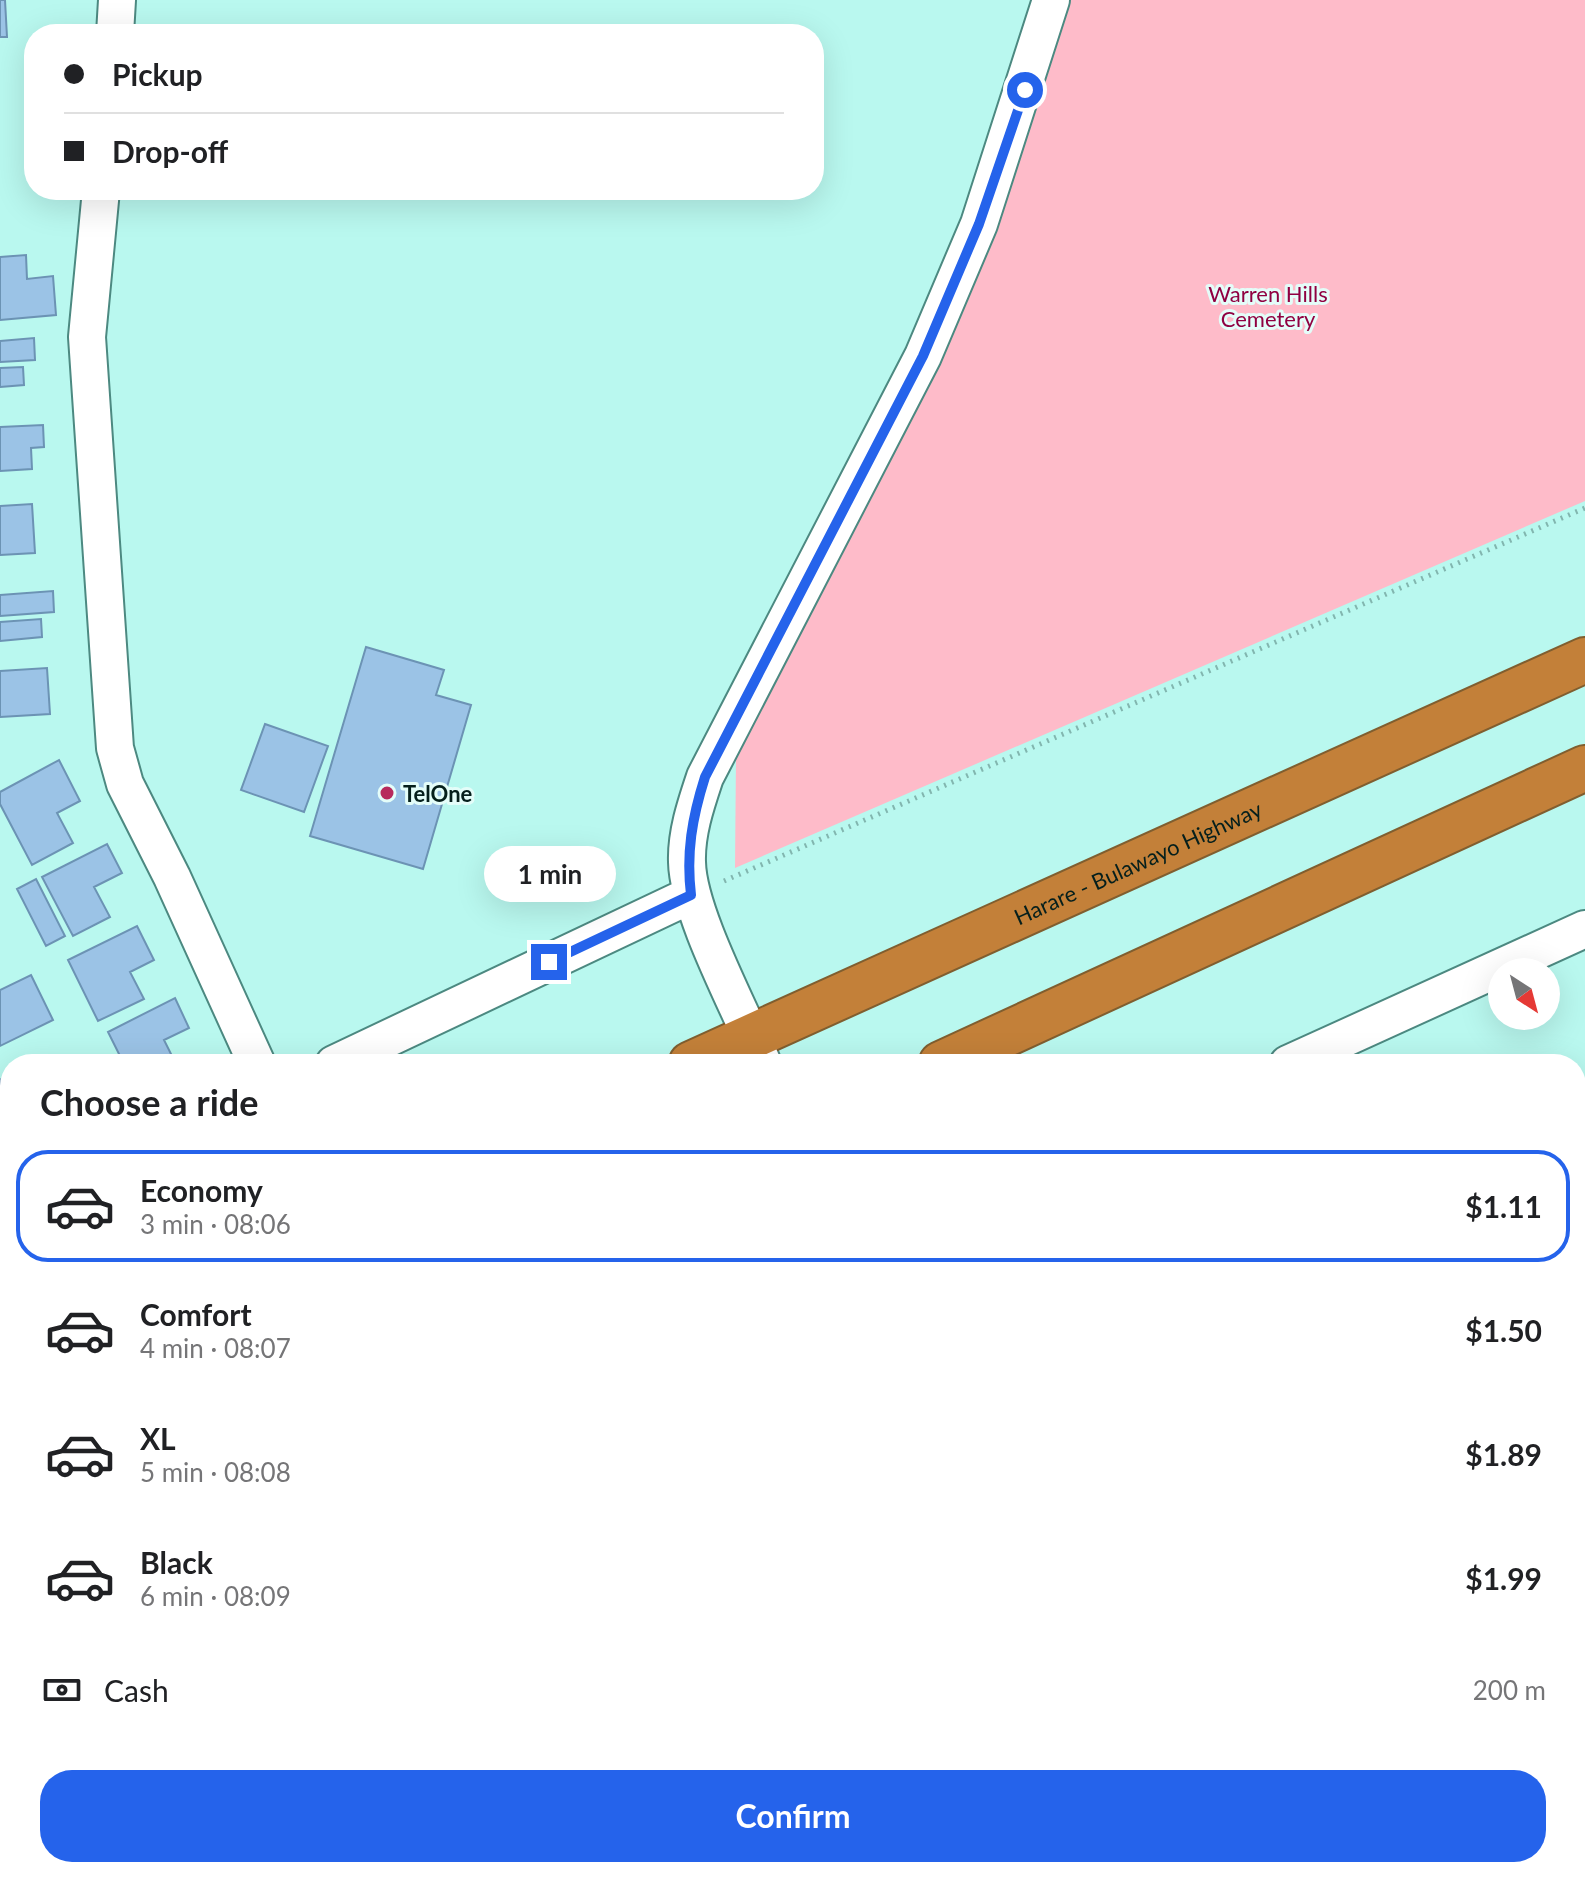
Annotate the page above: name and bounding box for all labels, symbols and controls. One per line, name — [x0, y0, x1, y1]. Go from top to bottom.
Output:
text: Pickup — [112, 56, 203, 92]
route start — [1007, 72, 1043, 108]
text: Drop-off — [112, 133, 228, 169]
park label: Warren Hills Cemetery — [1208, 280, 1328, 332]
place label: TelOne — [403, 780, 473, 807]
marker: TelOne — [378, 784, 396, 802]
street label: Harare - Bulawayo Highway — [1009, 794, 1266, 930]
callout: 1 min — [483, 846, 615, 902]
text: 1 min — [518, 858, 582, 890]
route end — [531, 944, 567, 980]
north arrow — [1488, 958, 1560, 1030]
map controls — [1488, 958, 1560, 1030]
text: Choose a ride — [40, 1080, 259, 1124]
icon: car — [44, 1170, 116, 1242]
text: Economy — [140, 1172, 263, 1208]
text: $1.11 — [1465, 1188, 1542, 1224]
text: 3 min · 08:06 — [140, 1208, 291, 1240]
icon: car — [44, 1294, 116, 1366]
text: Comfort — [140, 1296, 252, 1332]
text: $1.50 — [1465, 1312, 1542, 1348]
text: 4 min · 08:07 — [140, 1332, 291, 1364]
icon: car — [44, 1418, 116, 1490]
text: XL — [140, 1420, 176, 1456]
text: $1.89 — [1465, 1436, 1542, 1472]
text: 5 min · 08:08 — [140, 1456, 291, 1488]
icon: car — [44, 1542, 116, 1614]
text: Black — [140, 1544, 213, 1580]
text: $1.99 — [1465, 1560, 1542, 1596]
text: 6 min · 08:09 — [140, 1580, 291, 1612]
icon: cash — [40, 1668, 84, 1712]
text: Cash — [104, 1672, 169, 1708]
text: 200 m — [1473, 1674, 1546, 1706]
button: Confirm — [40, 1770, 1546, 1862]

